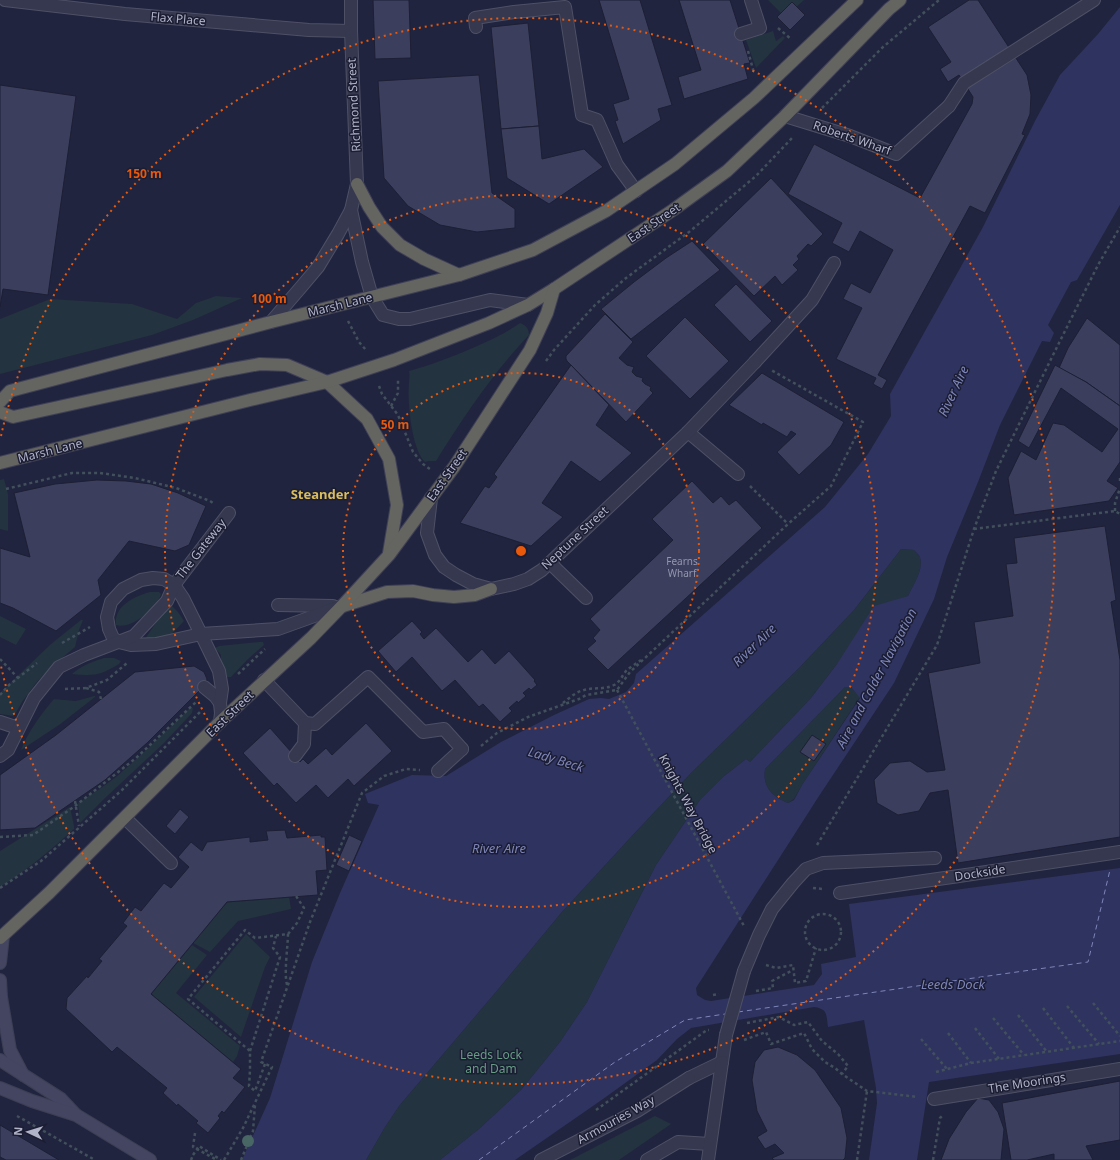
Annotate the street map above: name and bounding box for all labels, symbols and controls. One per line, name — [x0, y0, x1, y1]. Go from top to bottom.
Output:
street label: Flax Place — [150, 8, 206, 29]
street label: Richmond Street — [343, 57, 364, 152]
street label: Roberts Wharf — [811, 116, 894, 159]
text: 150 m — [126, 165, 162, 182]
street label: East Street — [624, 198, 684, 246]
street label: Marsh Lane — [306, 288, 374, 321]
text: 100 m — [251, 290, 287, 307]
water label: River Aire — [933, 362, 973, 419]
text: 50 m — [381, 416, 409, 433]
street label: Marsh Lane — [16, 434, 84, 467]
street label: East Street — [422, 445, 471, 504]
district label: Steander — [291, 485, 349, 503]
street label: Neptune Street — [537, 502, 612, 573]
street label: The Gateway — [172, 514, 230, 583]
centre of rings — [514, 544, 528, 558]
house number: Fearns Wharf — [666, 554, 698, 580]
water label: Aire and Calder Navigation — [831, 605, 920, 752]
water label: River Aire — [728, 619, 780, 670]
street label: East Street — [202, 686, 258, 741]
water label: Lady Beck — [526, 742, 587, 776]
street label: Knights Way Bridge — [655, 751, 722, 857]
water label: River Aire — [472, 839, 526, 857]
street label: Dockside — [953, 860, 1007, 885]
water label: Leeds Dock — [921, 975, 986, 993]
park label: Leeds Lock and Dam — [460, 1046, 522, 1077]
street label: The Moorings — [987, 1068, 1067, 1097]
street label: Armouries Way — [574, 1091, 658, 1148]
north arrow — [8, 1112, 48, 1152]
text: N — [10, 1126, 25, 1136]

